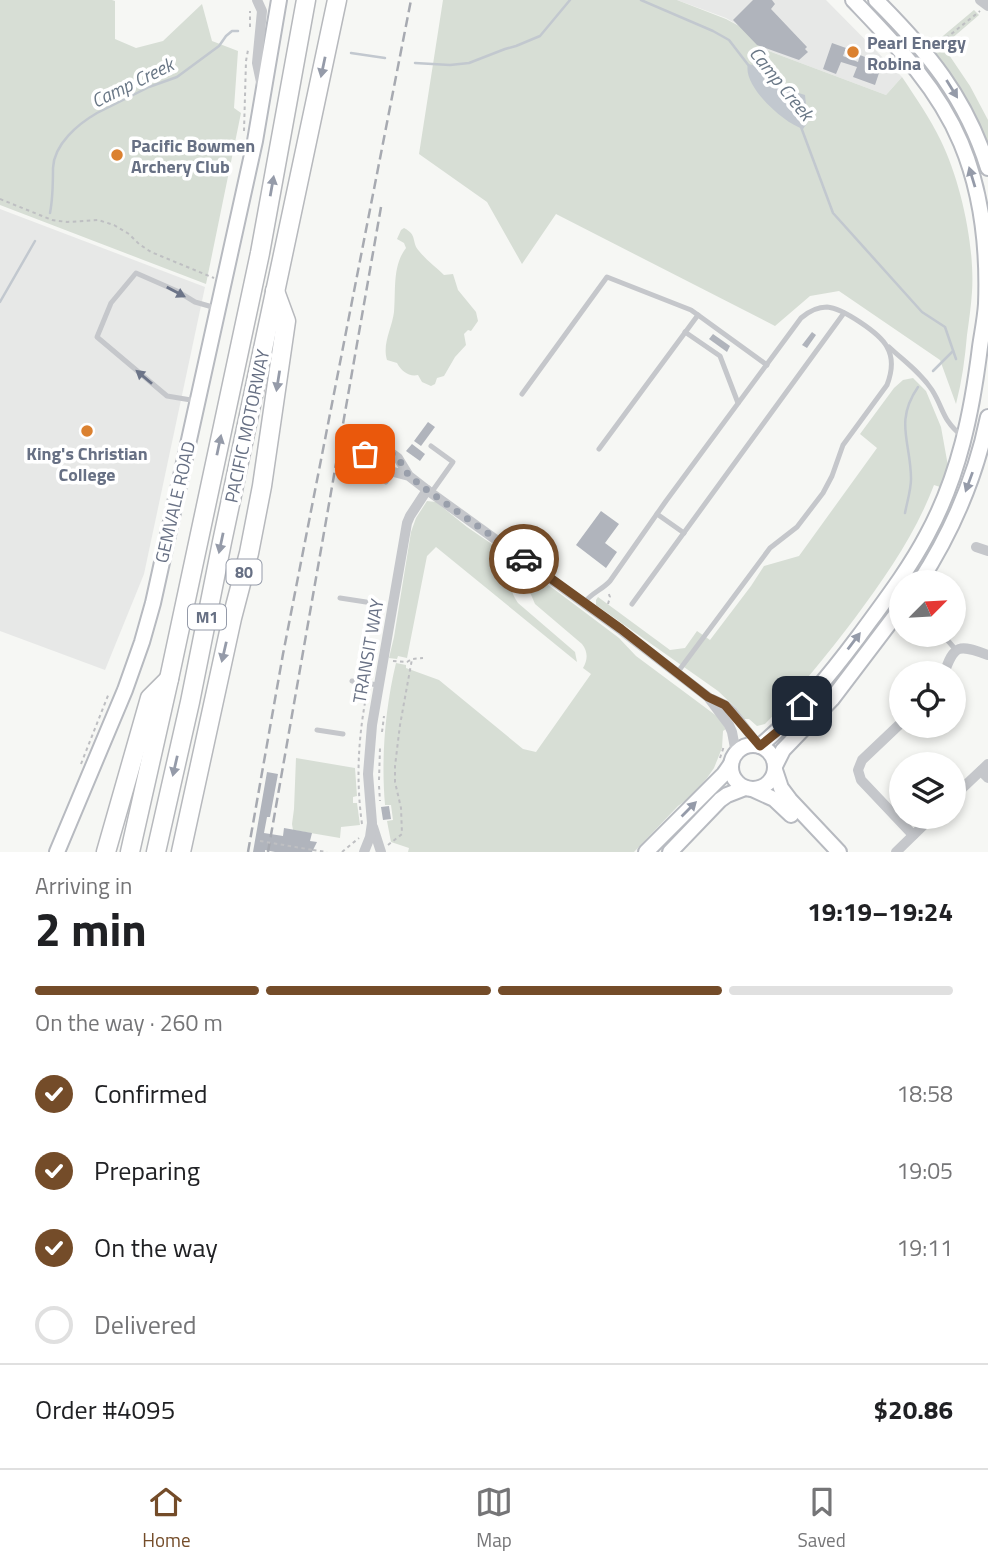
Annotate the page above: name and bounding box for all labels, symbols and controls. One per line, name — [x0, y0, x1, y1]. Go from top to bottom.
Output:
place label: Pearl Energy Robina — [867, 29, 966, 77]
water label: Camp Creek — [743, 39, 823, 129]
marker: Pearl Energy Robina — [845, 44, 861, 60]
water label: Camp Creek — [86, 48, 180, 114]
one-way arrow — [317, 56, 328, 78]
one-way arrow — [946, 80, 958, 99]
place label: Pacific Bowmen Archery Club — [131, 132, 255, 180]
marker: Pacific Bowmen Archery Club — [109, 147, 125, 163]
one-way arrow — [967, 167, 977, 188]
one-way arrow — [267, 175, 278, 197]
one-way arrow — [166, 286, 186, 297]
street label: PACIFIC MOTORWAY — [218, 346, 277, 505]
one-way arrow — [135, 369, 153, 384]
one-way arrow — [272, 370, 283, 392]
marker: King's Christian College — [79, 423, 95, 439]
pin — [335, 424, 395, 484]
one-way arrow — [213, 434, 224, 456]
icon: bag — [346, 435, 384, 473]
street label: GEMVALE ROAD — [148, 438, 202, 566]
place label: King's Christian College — [26, 440, 148, 488]
one-way arrow — [964, 472, 975, 493]
courier — [489, 524, 559, 594]
one-way arrow — [216, 532, 227, 554]
icon: car — [505, 540, 543, 578]
road number: 80 — [226, 559, 262, 584]
north arrow — [889, 570, 966, 648]
map controls — [889, 570, 966, 829]
street label: TRANSIT WAY — [345, 596, 391, 706]
road number: M1 — [188, 604, 226, 630]
one-way arrow — [847, 632, 861, 650]
one-way arrow — [218, 641, 229, 663]
button: locate — [889, 661, 966, 738]
pin — [772, 676, 832, 736]
icon: home — [783, 687, 821, 725]
button: layers — [889, 752, 966, 829]
one-way arrow — [170, 755, 181, 777]
one-way arrow — [680, 801, 697, 817]
text: Arriving in — [35, 868, 132, 903]
text: 19:19–19:24 — [807, 892, 953, 931]
text: 2 min — [35, 894, 147, 964]
text: On the way · 260 m — [35, 1005, 223, 1040]
text: Confirmed — [94, 1074, 208, 1113]
icon: check — [35, 1075, 73, 1113]
text: 18:58 — [896, 1076, 953, 1111]
text: Preparing — [94, 1151, 200, 1190]
icon: check — [35, 1152, 73, 1190]
text: 19:05 — [896, 1153, 953, 1188]
text: On the way — [94, 1228, 218, 1267]
icon: check — [35, 1229, 73, 1267]
text: 19:11 — [896, 1230, 953, 1265]
text: Delivered — [94, 1305, 197, 1344]
text: Order #4095 — [35, 1390, 175, 1429]
text: $20.86 — [874, 1390, 953, 1429]
tab: Home — [142, 1483, 190, 1554]
tab: Map — [475, 1483, 513, 1554]
tab: Saved — [797, 1483, 846, 1554]

